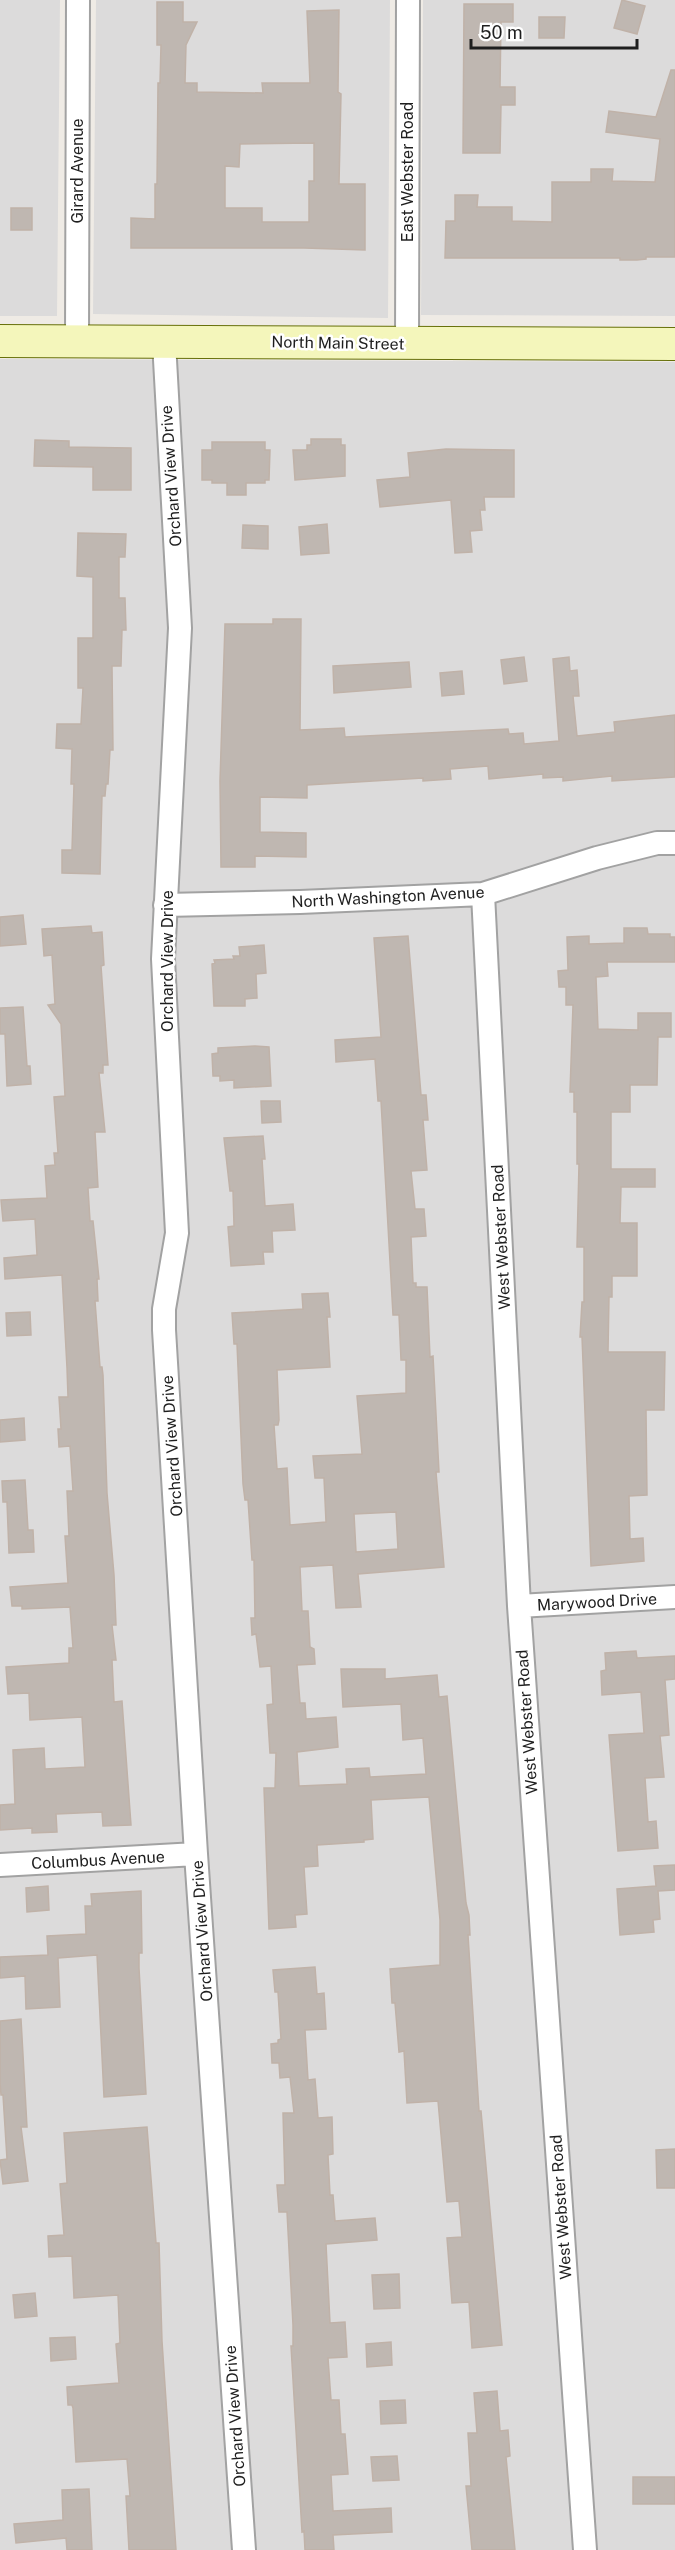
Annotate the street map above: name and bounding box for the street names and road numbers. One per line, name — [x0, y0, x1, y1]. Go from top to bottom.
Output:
street label: East Webster Road — [398, 102, 417, 242]
street label: Girard Avenue — [68, 118, 87, 224]
street label: North Main Street — [271, 332, 405, 354]
street label: Orchard View Drive — [157, 405, 185, 547]
street label: North Washington Avenue — [291, 882, 485, 912]
street label: Orchard View Drive — [158, 890, 177, 1032]
street label: West Webster Road — [488, 1164, 514, 1310]
street label: Orchard View Drive — [158, 1375, 186, 1517]
street label: Marywood Drive — [536, 1589, 658, 1615]
street label: West Webster Road — [512, 1649, 542, 1795]
street label: Columbus Avenue — [31, 1847, 165, 1873]
street label: Orchard View Drive — [188, 1860, 216, 2002]
street label: West Webster Road — [546, 2134, 576, 2280]
street label: Orchard View Drive — [221, 2345, 249, 2487]

